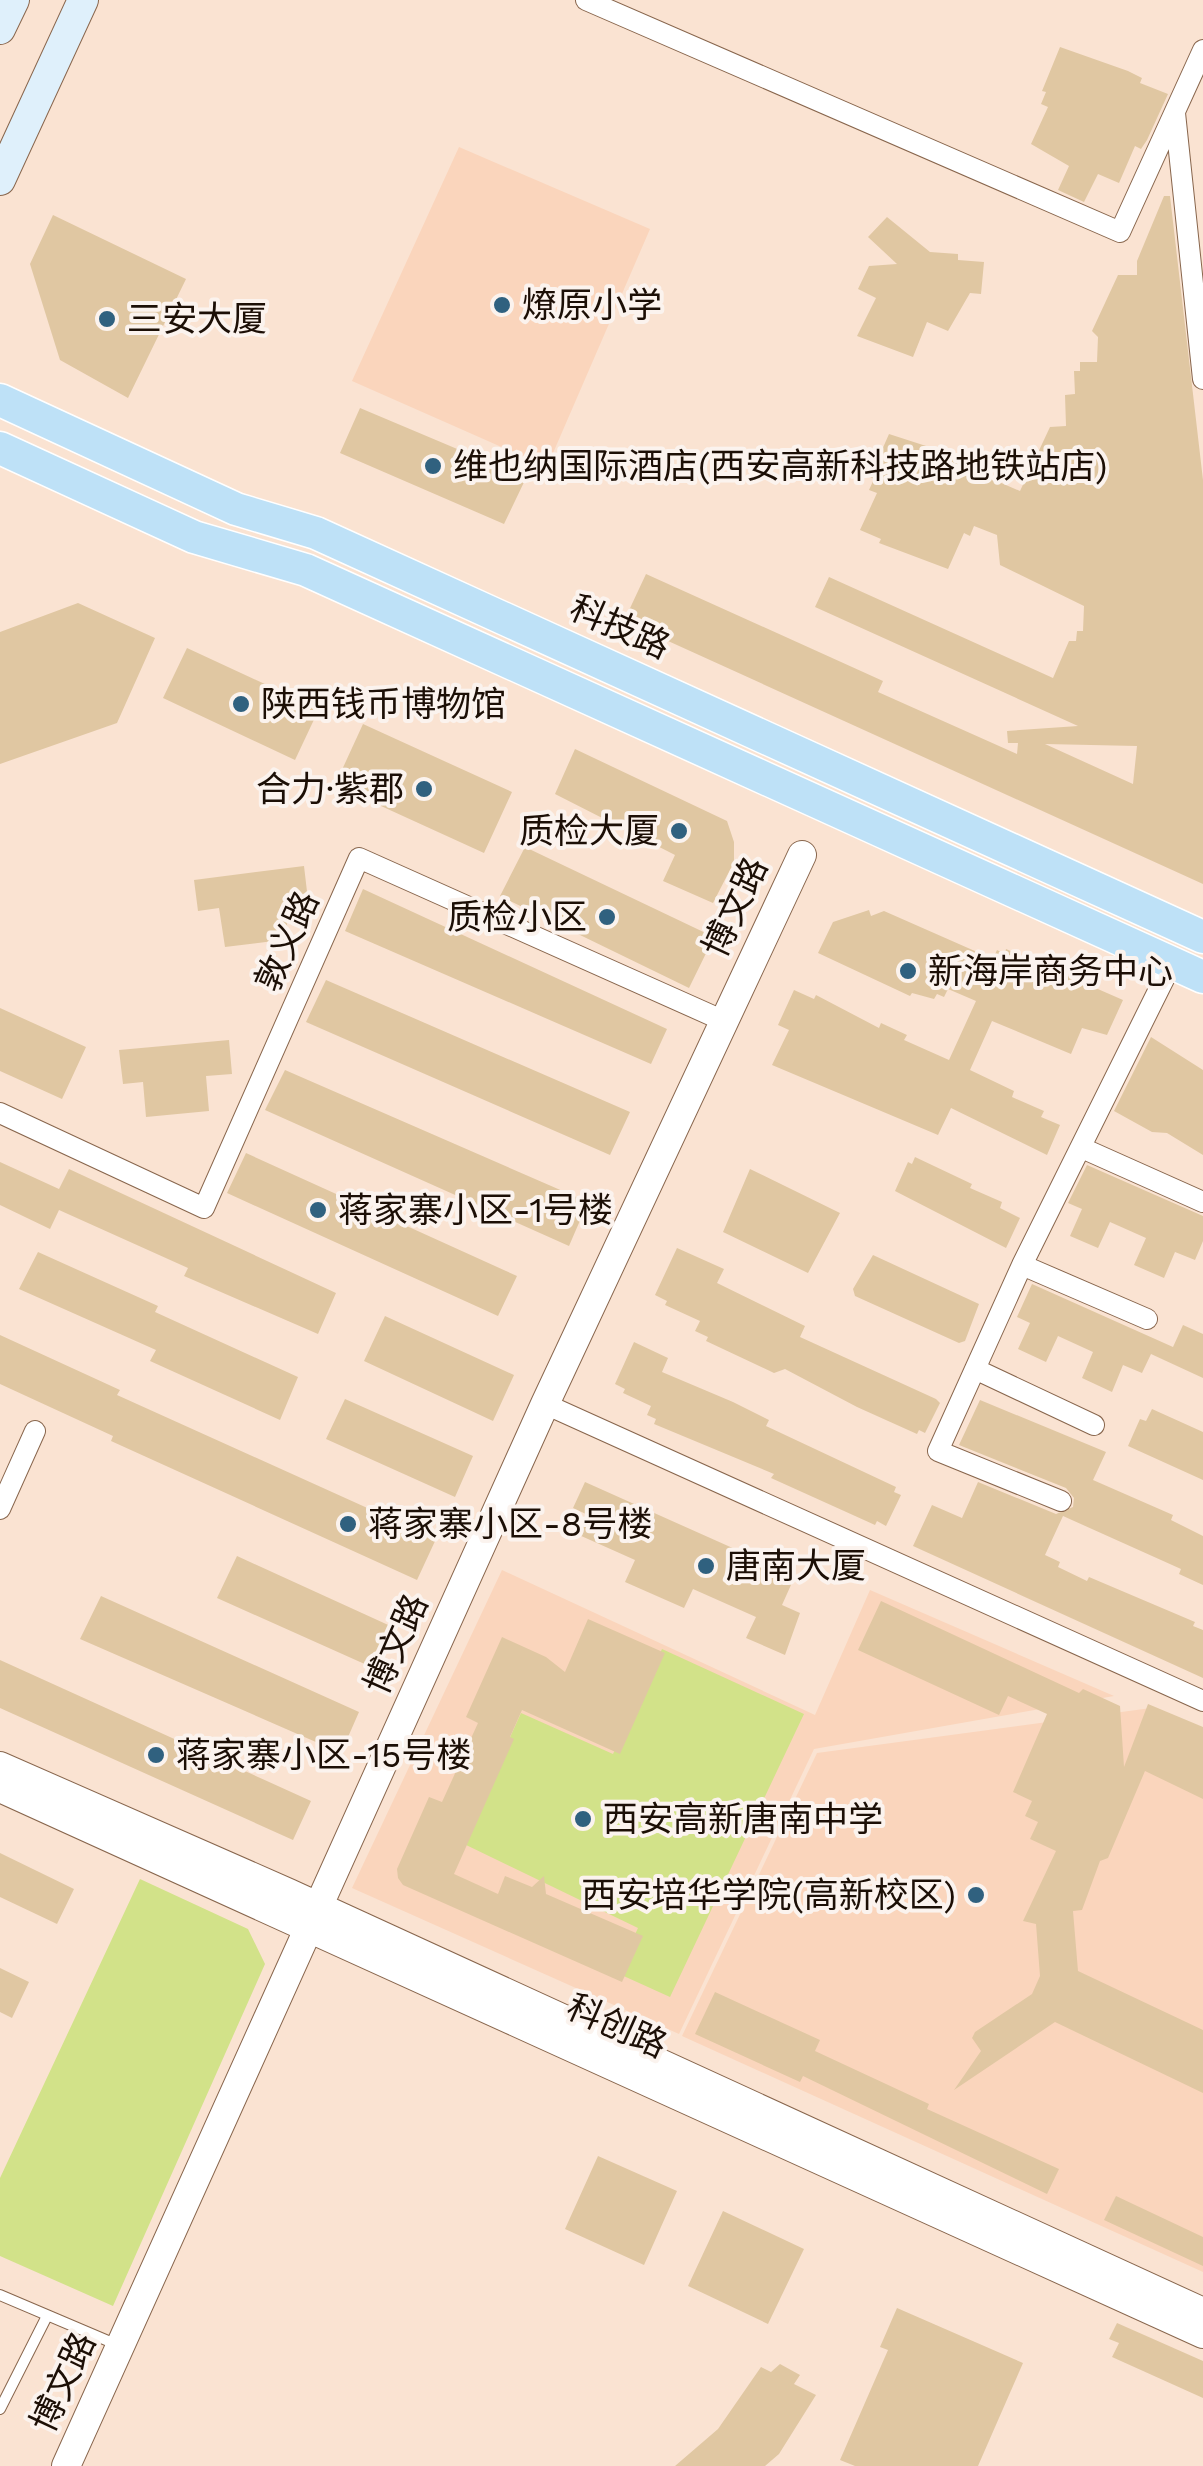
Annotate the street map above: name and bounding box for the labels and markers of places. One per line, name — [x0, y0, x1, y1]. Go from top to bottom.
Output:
place label: 燎原小学 — [522, 284, 662, 326]
marker: 燎原小学 — [491, 294, 513, 316]
place label: 三安大厦 — [127, 298, 267, 340]
marker: 三安大厦 — [96, 308, 118, 330]
place label: 维也纳国际酒店(西安高新科技路地铁站店) — [453, 445, 1108, 487]
marker: 维也纳国际酒店(西安高新科技路地铁站店) — [422, 455, 444, 477]
place label: 陕西钱币博物馆 — [261, 683, 506, 725]
marker: 陕西钱币博物馆 — [230, 693, 252, 715]
place label: 合力·紫郡 — [256, 768, 404, 810]
marker: 合力·紫郡 — [413, 778, 435, 800]
place label: 质检大厦 — [519, 810, 659, 852]
marker: 质检大厦 — [668, 820, 690, 842]
place label: 质检小区 — [447, 896, 587, 938]
marker: 质检小区 — [596, 906, 618, 928]
place label: 新海岸商务中心 — [928, 950, 1173, 992]
marker: 新海岸商务中心 — [897, 960, 919, 982]
place label: 蒋家寨小区-1号楼 — [338, 1189, 613, 1231]
marker: 蒋家寨小区-1号楼 — [307, 1199, 329, 1221]
place label: 蒋家寨小区-8号楼 — [368, 1503, 652, 1545]
marker: 蒋家寨小区-8号楼 — [337, 1513, 359, 1535]
place label: 唐南大厦 — [726, 1545, 866, 1587]
marker: 唐南大厦 — [695, 1555, 717, 1577]
place label: 蒋家寨小区-15号楼 — [176, 1734, 471, 1776]
marker: 蒋家寨小区-15号楼 — [145, 1744, 167, 1766]
place label: 西安高新唐南中学 — [603, 1798, 883, 1840]
marker: 西安高新唐南中学 — [572, 1808, 594, 1830]
place label: 西安培华学院(高新校区) — [581, 1874, 956, 1916]
marker: 西安培华学院(高新校区) — [965, 1884, 987, 1906]

